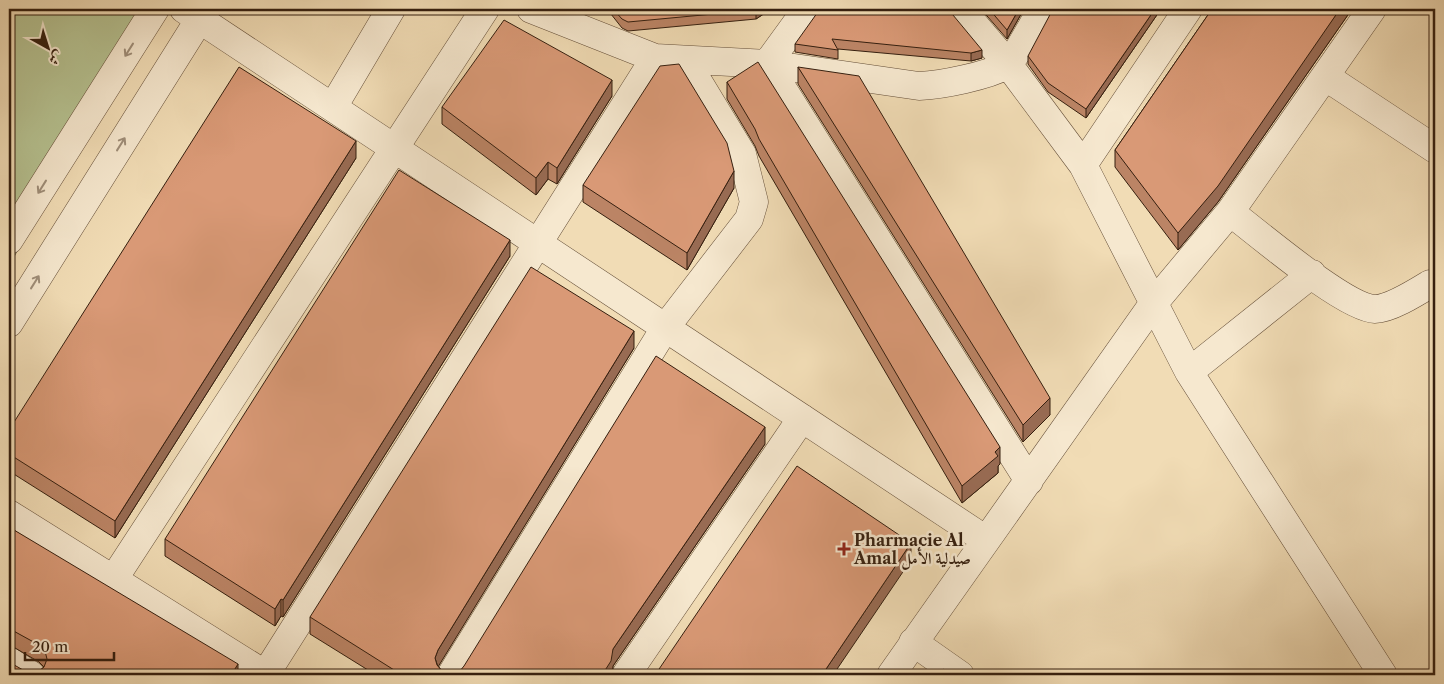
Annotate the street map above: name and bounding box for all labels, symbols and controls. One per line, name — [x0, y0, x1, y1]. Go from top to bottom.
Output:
north arrow — [22, 22, 72, 72]
one-way arrow — [123, 43, 134, 57]
text: ش — [45, 47, 67, 70]
one-way arrow — [116, 138, 126, 152]
one-way arrow — [36, 180, 46, 194]
one-way arrow — [30, 276, 40, 290]
place label: Pharmacie Al Amal صيدلية الأمل — [853, 530, 971, 570]
marker: Pharmacie Al Amal صيدلية الأمل — [838, 543, 850, 555]
scale bar — [25, 629, 114, 661]
text: 20 m — [32, 637, 68, 656]

